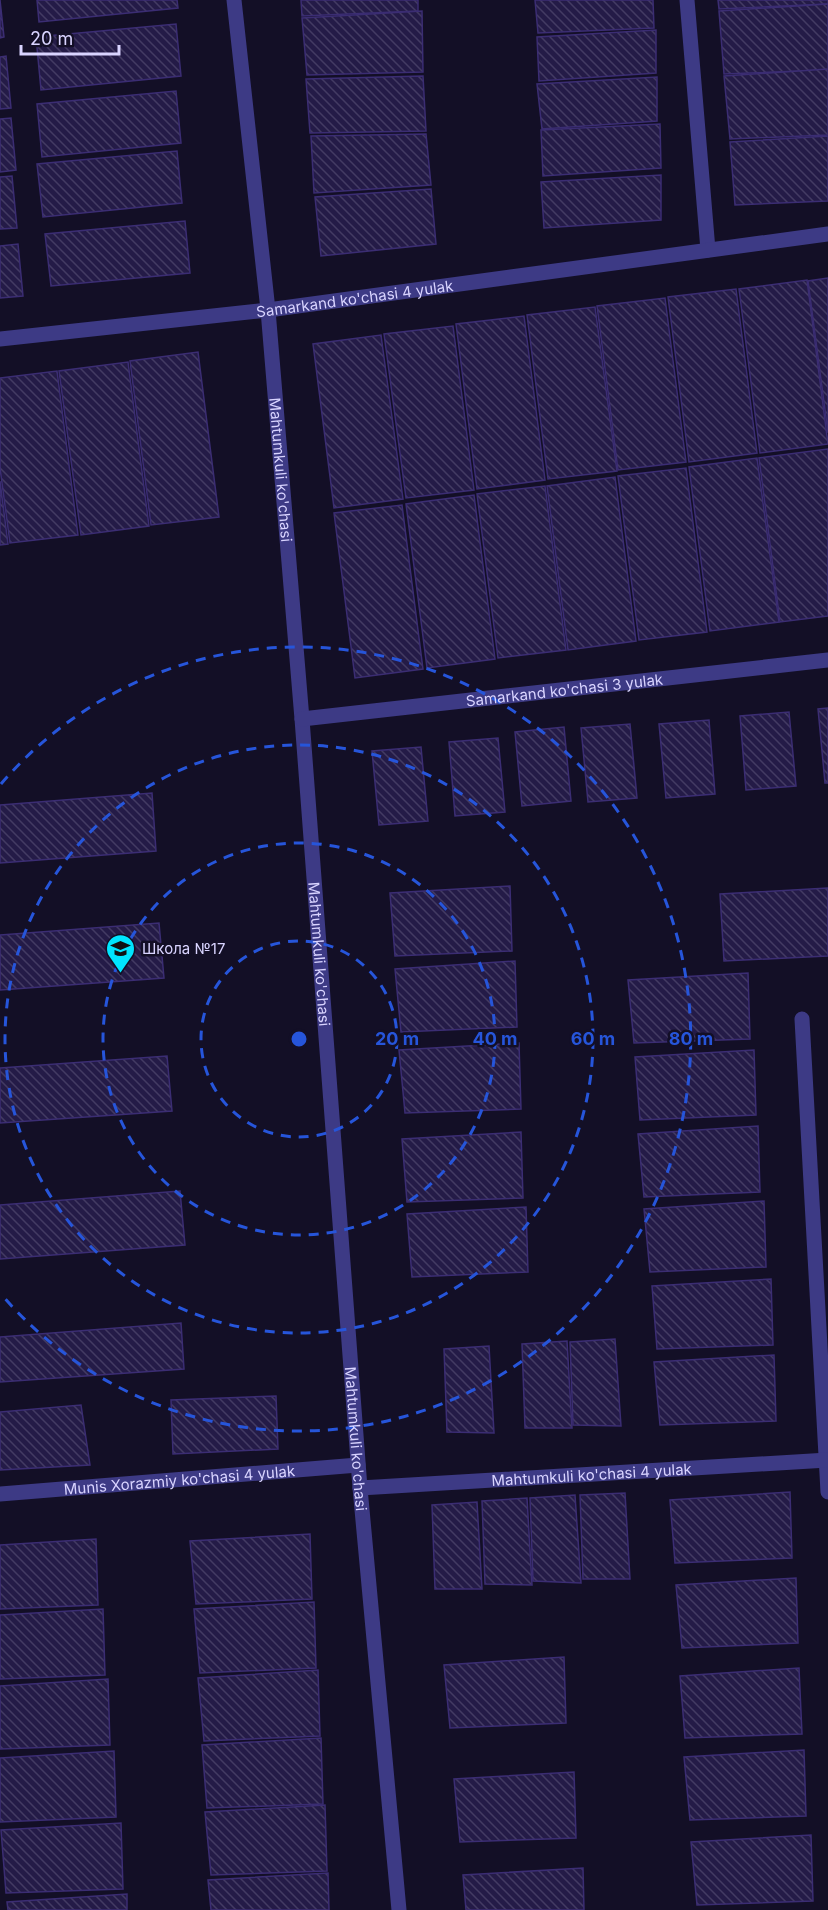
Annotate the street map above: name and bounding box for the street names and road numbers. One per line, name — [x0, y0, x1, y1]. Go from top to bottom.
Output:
street label: Samarkand ko'chasi 4 yulak — [255, 275, 455, 321]
street label: Mahtumkuli ko'chasi — [266, 397, 297, 543]
street label: Samarkand ko'chasi 3 yulak — [465, 669, 665, 710]
street label: Mahtumkuli ko'chasi — [305, 881, 335, 1027]
street label: Mahtumkuli ko'chasi — [341, 1366, 372, 1512]
street label: Mahtumkuli ko'chasi 4 yulak — [491, 1459, 693, 1490]
street label: Munis Xorazmiy ko'chasi 4 yulak — [63, 1461, 297, 1498]

